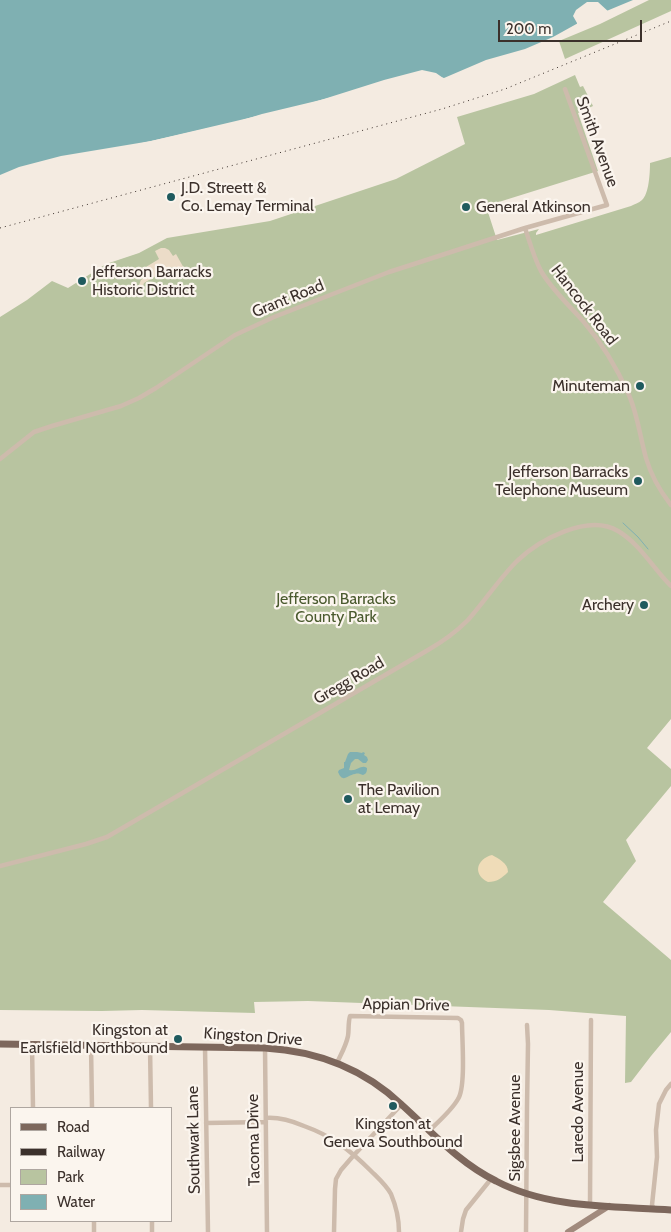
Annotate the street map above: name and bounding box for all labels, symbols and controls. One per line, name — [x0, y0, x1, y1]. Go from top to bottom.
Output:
scale bar — [501, 10, 645, 42]
text: 200 m — [506, 20, 551, 38]
street label: Smith Avenue — [572, 94, 622, 190]
place label: J.D. Streett & Co. Lemay Terminal — [181, 178, 314, 216]
marker: J.D. Streett & Co. Lemay Terminal — [165, 191, 177, 203]
place label: General Atkinson — [476, 197, 591, 217]
marker: General Atkinson — [460, 201, 472, 213]
street label: Hancock Road — [547, 261, 621, 349]
place label: Jefferson Barracks Historic District — [92, 262, 212, 300]
marker: Jefferson Barracks Historic District — [76, 275, 88, 287]
street label: Grant Road — [249, 276, 327, 322]
place label: Minuteman — [552, 376, 630, 396]
marker: Minuteman — [634, 380, 646, 392]
place label: Jefferson Barracks Telephone Museum — [495, 462, 628, 500]
marker: Jefferson Barracks Telephone Museum — [632, 475, 644, 487]
park label: Jefferson Barracks County Park — [276, 589, 396, 627]
place label: Archery — [582, 595, 634, 615]
marker: Archery — [638, 599, 650, 611]
street label: Gregg Road — [310, 653, 388, 709]
place label: The Pavilion at Lemay — [358, 780, 439, 818]
marker: The Pavilion at Lemay — [342, 793, 354, 805]
street label: Appian Drive — [362, 995, 450, 1015]
place label: Kingston at Earlsfield Northbound — [20, 1020, 168, 1058]
street label: Kingston Drive — [203, 1024, 303, 1050]
marker: Kingston at Earlsfield Northbound — [172, 1033, 184, 1045]
street label: Laredo Avenue — [568, 1062, 588, 1162]
street label: Sigsbee Avenue — [505, 1075, 525, 1181]
street label: Southwark Lane — [183, 1086, 205, 1194]
street label: Tacoma Drive — [244, 1094, 264, 1186]
marker: Kingston at Geneva Southbound — [387, 1100, 399, 1112]
legend — [10, 1107, 172, 1222]
place label: Kingston at Geneva Southbound — [323, 1114, 463, 1152]
text: Road — [57, 1118, 90, 1136]
text: Railway — [57, 1143, 105, 1161]
text: Park — [57, 1168, 84, 1186]
text: Water — [57, 1193, 95, 1211]

